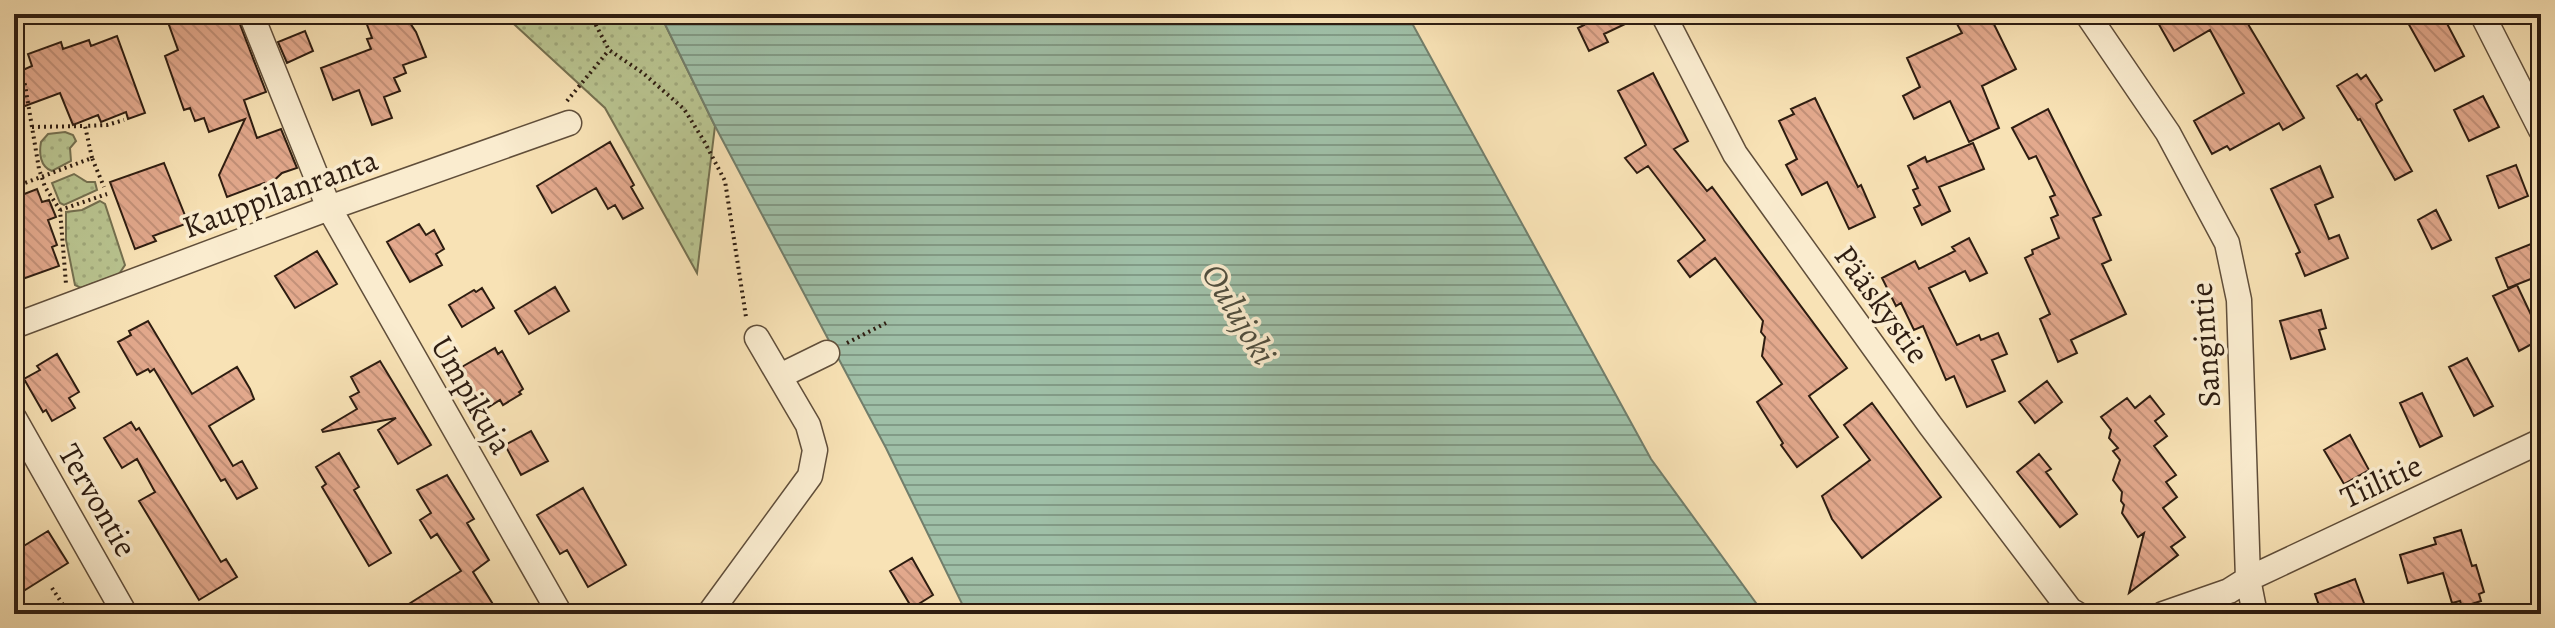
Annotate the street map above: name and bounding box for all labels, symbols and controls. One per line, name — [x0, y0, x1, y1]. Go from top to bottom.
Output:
street label: Kauppilanranta — [176, 137, 384, 249]
street label: Pääskystie — [1824, 236, 1940, 372]
water label: Oulujoki — [1190, 255, 1288, 373]
street label: Sangintie — [2179, 281, 2231, 409]
street label: Umpikuja — [420, 328, 524, 462]
street label: Tervontie — [48, 435, 148, 565]
street label: Tiilitie — [2333, 443, 2429, 519]

